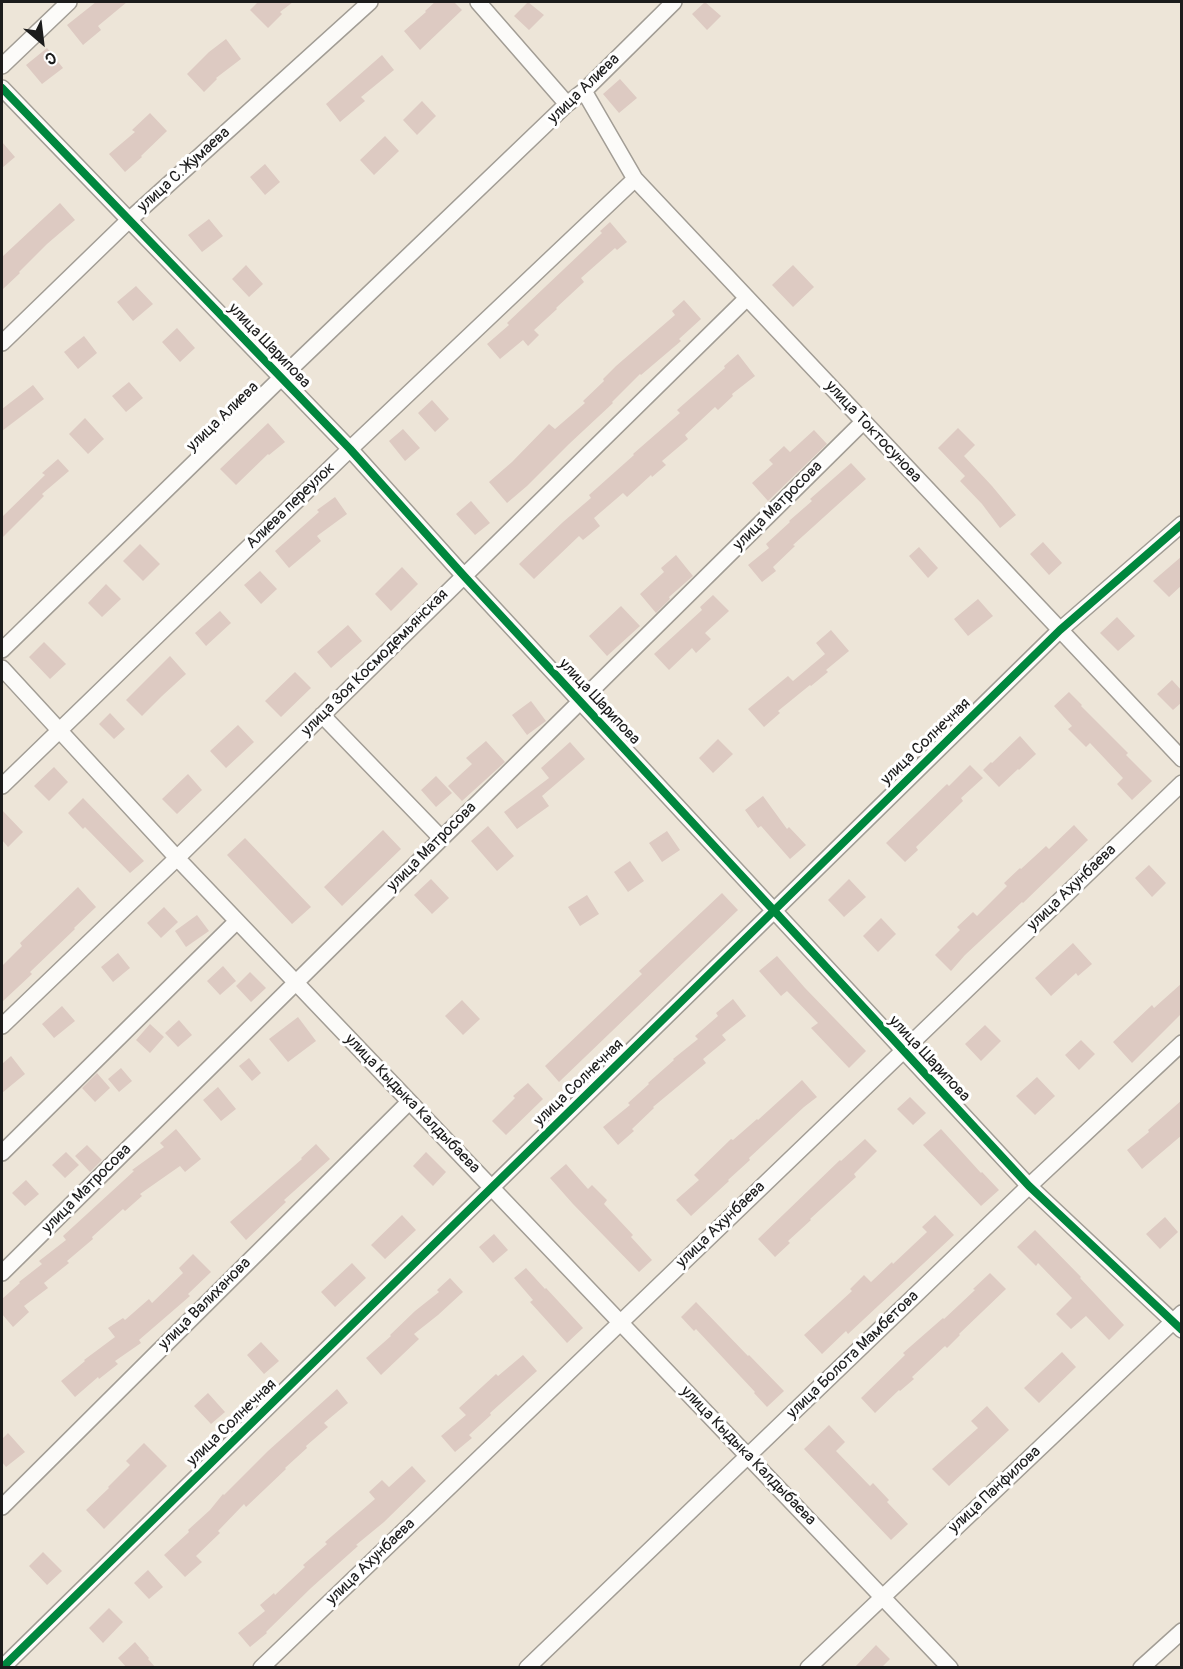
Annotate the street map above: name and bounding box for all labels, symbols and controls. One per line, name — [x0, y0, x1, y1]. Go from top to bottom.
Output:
north arrow — [12, 12, 72, 72]
text: С — [41, 47, 60, 69]
street label: улица Алиева — [544, 50, 624, 128]
street label: улица С. Жумаева — [134, 123, 234, 217]
street label: улица Шарипова — [224, 300, 314, 392]
street label: улица Токтосунова — [821, 377, 925, 487]
street label: улица Алиева — [183, 378, 263, 456]
street label: улица Матросова — [729, 457, 827, 555]
street label: Алиева переулок — [243, 459, 339, 553]
street label: улица Зоя Космодемьянская — [298, 586, 452, 740]
street label: улица Шарипова — [554, 655, 644, 749]
street label: улица Солнечная — [877, 694, 975, 790]
street label: улица Матросова — [383, 798, 481, 896]
street label: улица Ахунбаева — [1023, 841, 1121, 935]
street label: улица Шарипова — [884, 1012, 974, 1106]
street label: улица Кыдыка Калдыбаева — [340, 1030, 484, 1178]
street label: улица Солнечная — [530, 1035, 628, 1131]
street label: улица Матросова — [38, 1140, 136, 1238]
street label: улица Ахунбаева — [672, 1178, 770, 1272]
street label: улица Валиханова — [155, 1254, 255, 1354]
street label: улица Болота Мамбетова — [783, 1287, 923, 1423]
street label: улица Солнечная — [183, 1375, 281, 1471]
street label: улица Кыдыка Калдыбаева — [676, 1382, 820, 1530]
street label: улица Панфилова — [945, 1442, 1045, 1538]
street label: улица Ахунбаева — [322, 1515, 420, 1609]

